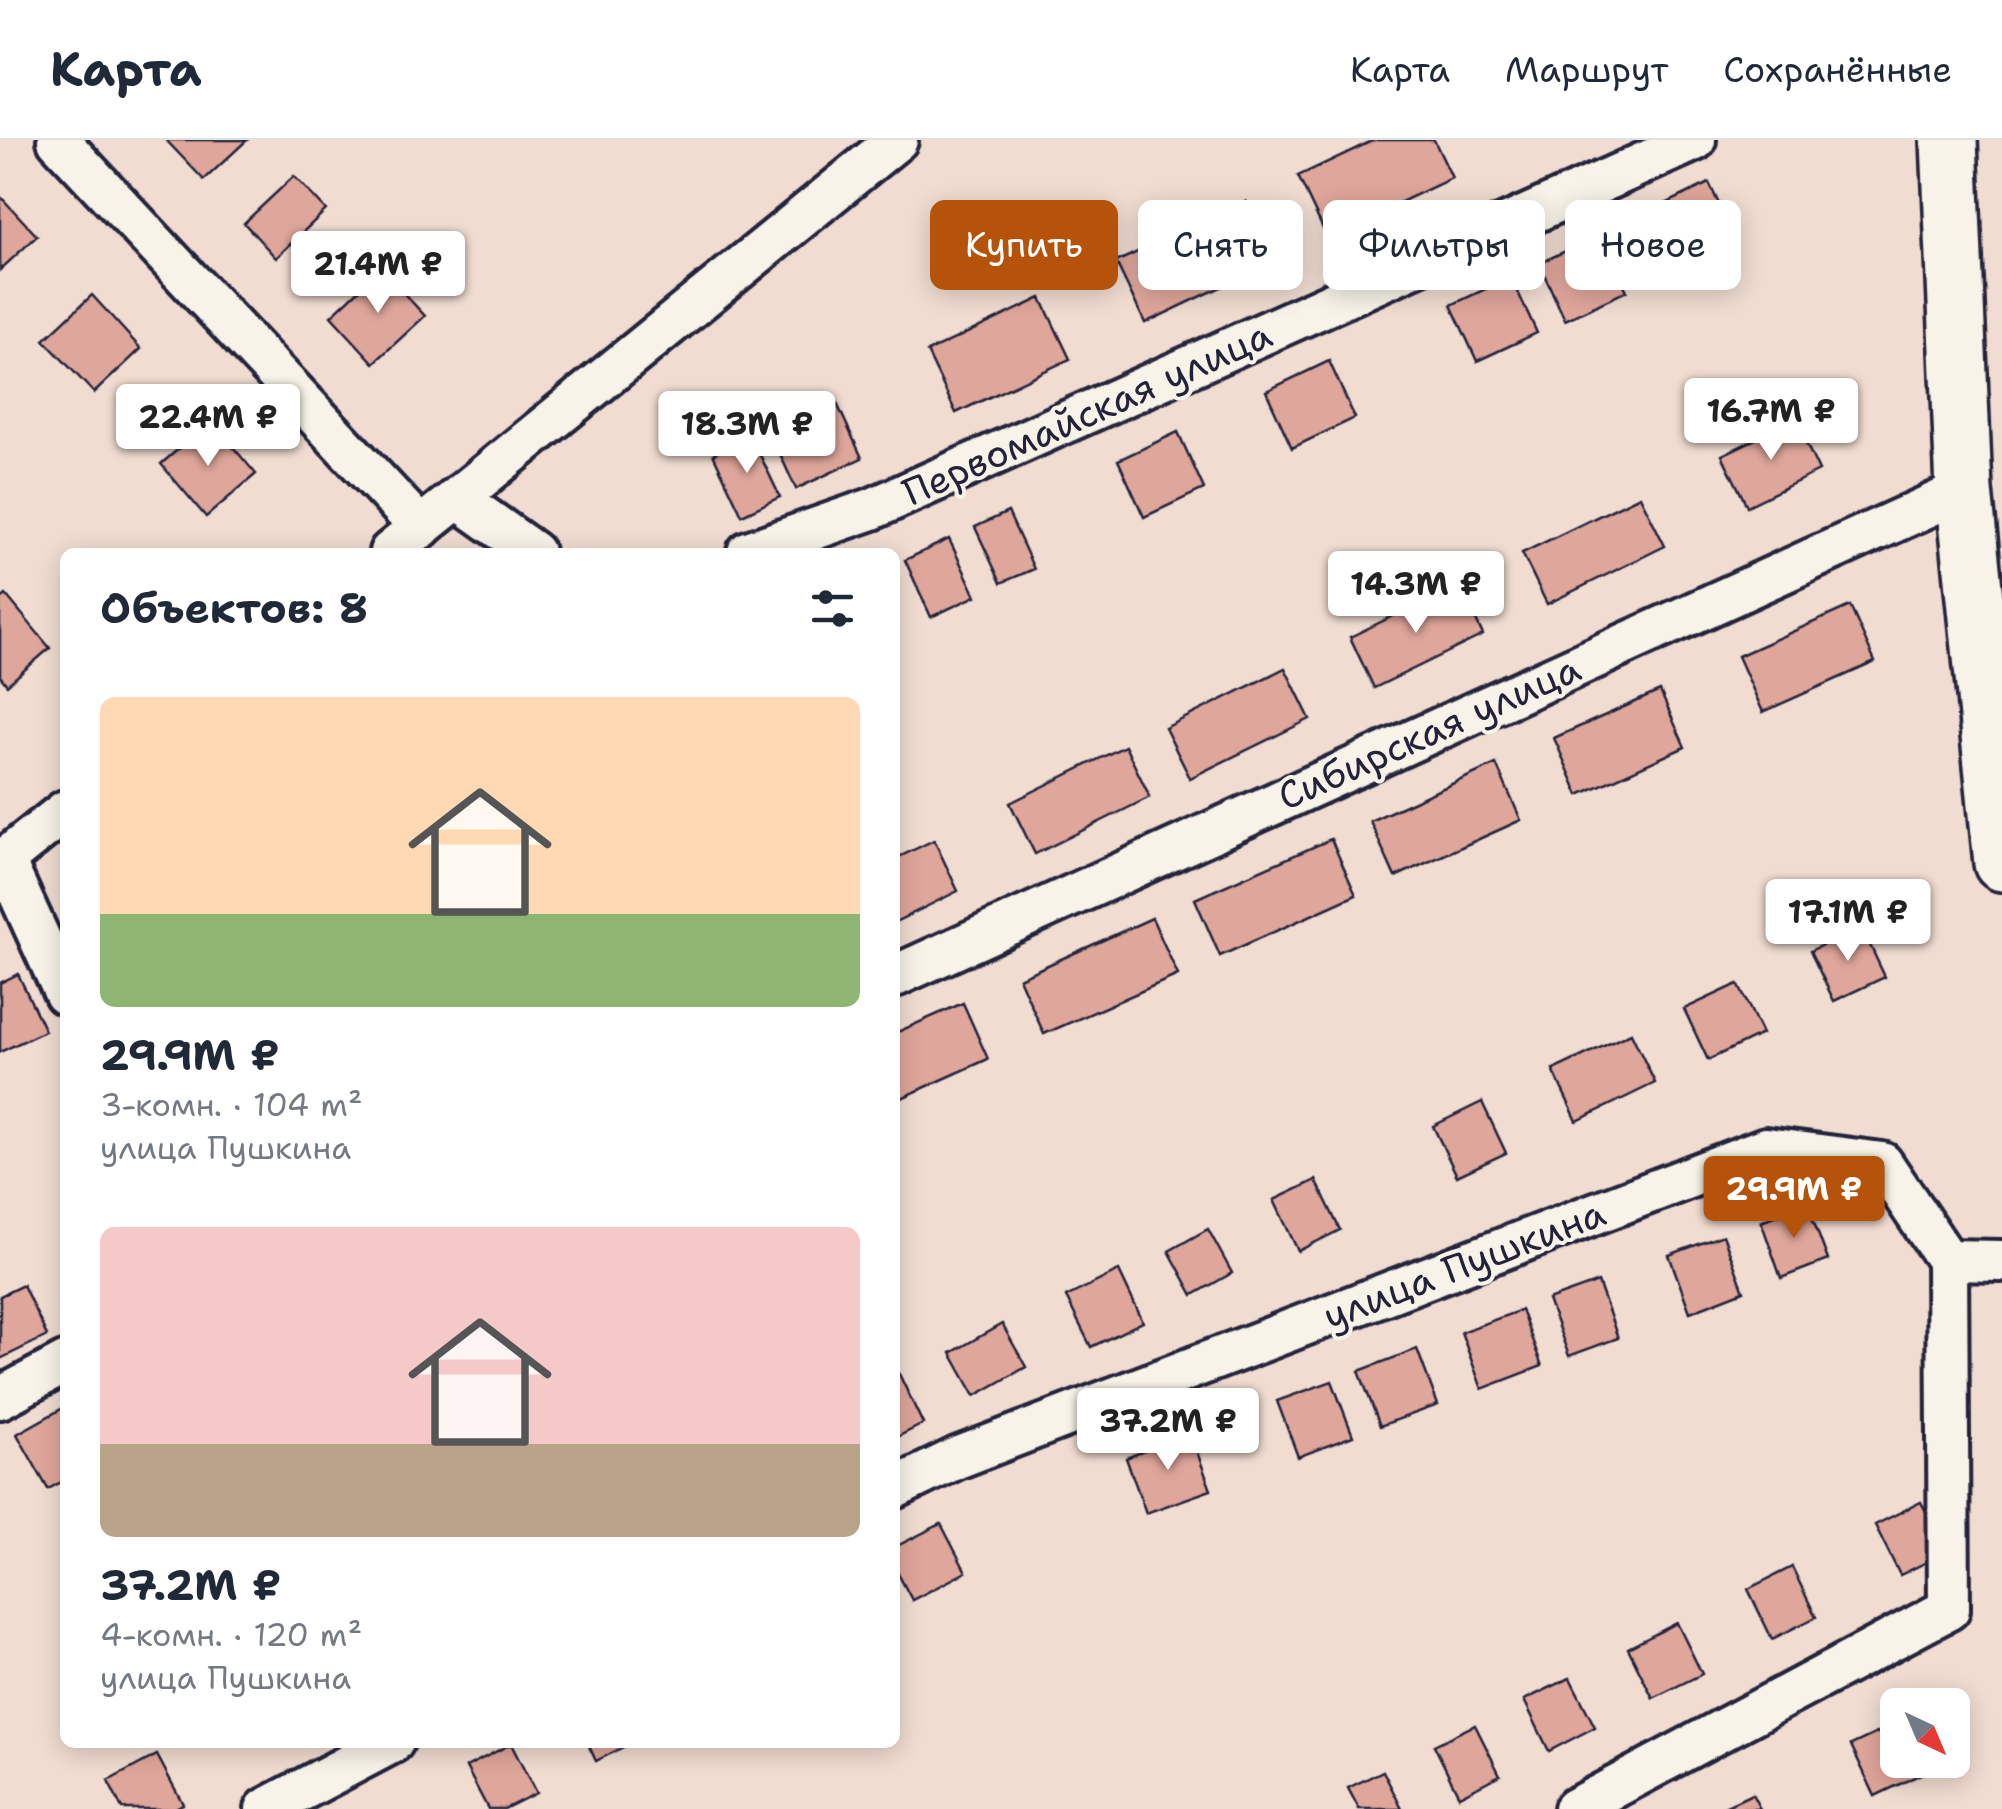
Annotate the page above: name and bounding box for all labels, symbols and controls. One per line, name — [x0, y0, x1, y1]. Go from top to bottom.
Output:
text: Карта — [50, 37, 202, 101]
text: Карта — [1350, 46, 1450, 93]
text: Маршрут — [1505, 46, 1668, 93]
text: Сохранённые — [1723, 46, 1952, 93]
chip: Купить — [930, 200, 1118, 290]
chip: Снять — [1138, 200, 1303, 290]
chip: Фильтры — [1323, 200, 1545, 290]
chip: Новое — [1565, 200, 1741, 290]
pin: 21.4M ₽ — [286, 231, 470, 316]
text: 21.4M ₽ — [313, 242, 443, 285]
street label: Первомайская улица — [894, 308, 1280, 517]
pin: 16.7M ₽ — [1679, 378, 1863, 463]
pin: 22.4M ₽ — [116, 384, 300, 469]
text: 16.7M ₽ — [1706, 389, 1836, 432]
pin: 18.3M ₽ — [655, 391, 839, 476]
text: 22.4M ₽ — [138, 395, 278, 438]
text: 18.3M ₽ — [680, 402, 814, 445]
pin: 14.3M ₽ — [1324, 551, 1508, 636]
text: 14.3M ₽ — [1350, 562, 1482, 605]
text: Объектов: 8 — [100, 580, 368, 636]
icon: filters — [805, 581, 860, 636]
street label: Сибирская улица — [1270, 642, 1589, 822]
icon: home — [390, 762, 570, 942]
pin: 17.1M ₽ — [1756, 879, 1940, 964]
text: 17.1M ₽ — [1788, 890, 1908, 933]
text: 29.9M ₽ — [100, 1027, 280, 1083]
text: 3-комн. · 104 m² — [100, 1083, 362, 1126]
text: улица Пушкина — [100, 1126, 351, 1169]
pin: 29.9M ₽ — [1702, 1156, 1886, 1241]
text: 29.9M ₽ — [1726, 1167, 1862, 1210]
street label: улица Пушкина — [1316, 1187, 1613, 1341]
icon: home — [390, 1292, 570, 1472]
pin: 37.2M ₽ — [1076, 1388, 1260, 1473]
text: 37.2M ₽ — [1099, 1399, 1237, 1442]
text: 37.2M ₽ — [100, 1557, 281, 1613]
text: 4-комн. · 120 m² — [100, 1613, 362, 1656]
text: улица Пушкина — [100, 1656, 351, 1699]
north arrow — [1880, 1688, 1970, 1778]
map controls — [1880, 1688, 1970, 1778]

